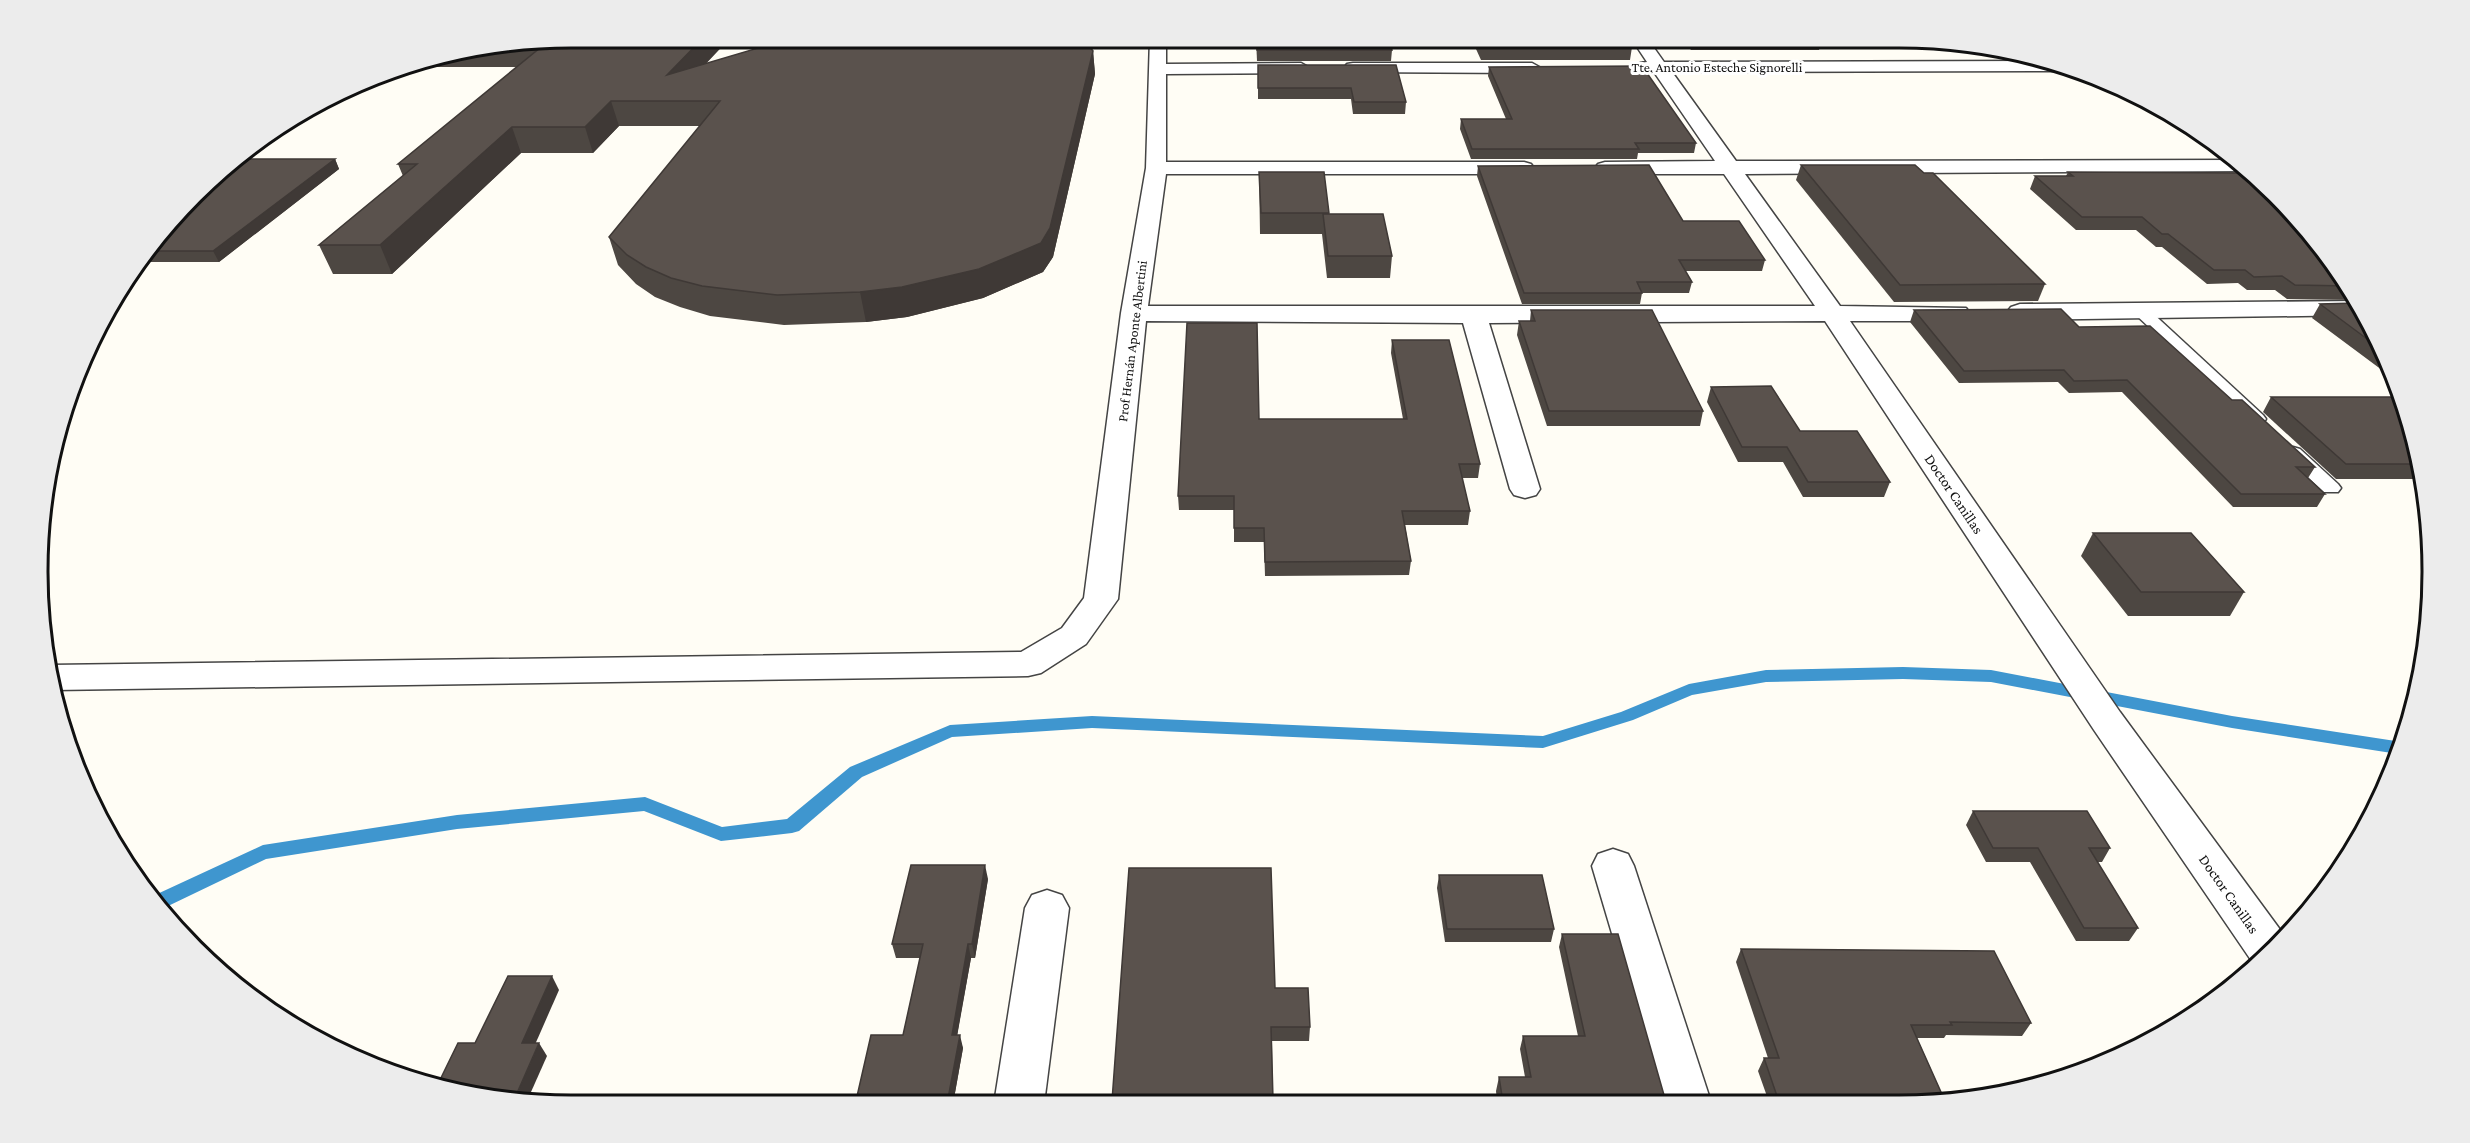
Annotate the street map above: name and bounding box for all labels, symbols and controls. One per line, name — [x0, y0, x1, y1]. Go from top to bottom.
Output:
street label: Tte. Antonio Esteche Signorelli — [1632, 59, 1803, 75]
street label: Prof Hernán Aponte Albertini — [1114, 259, 1150, 423]
street label: Doctor Canillas — [1921, 451, 1987, 537]
street label: Doctor Canillas — [2196, 852, 2262, 937]

